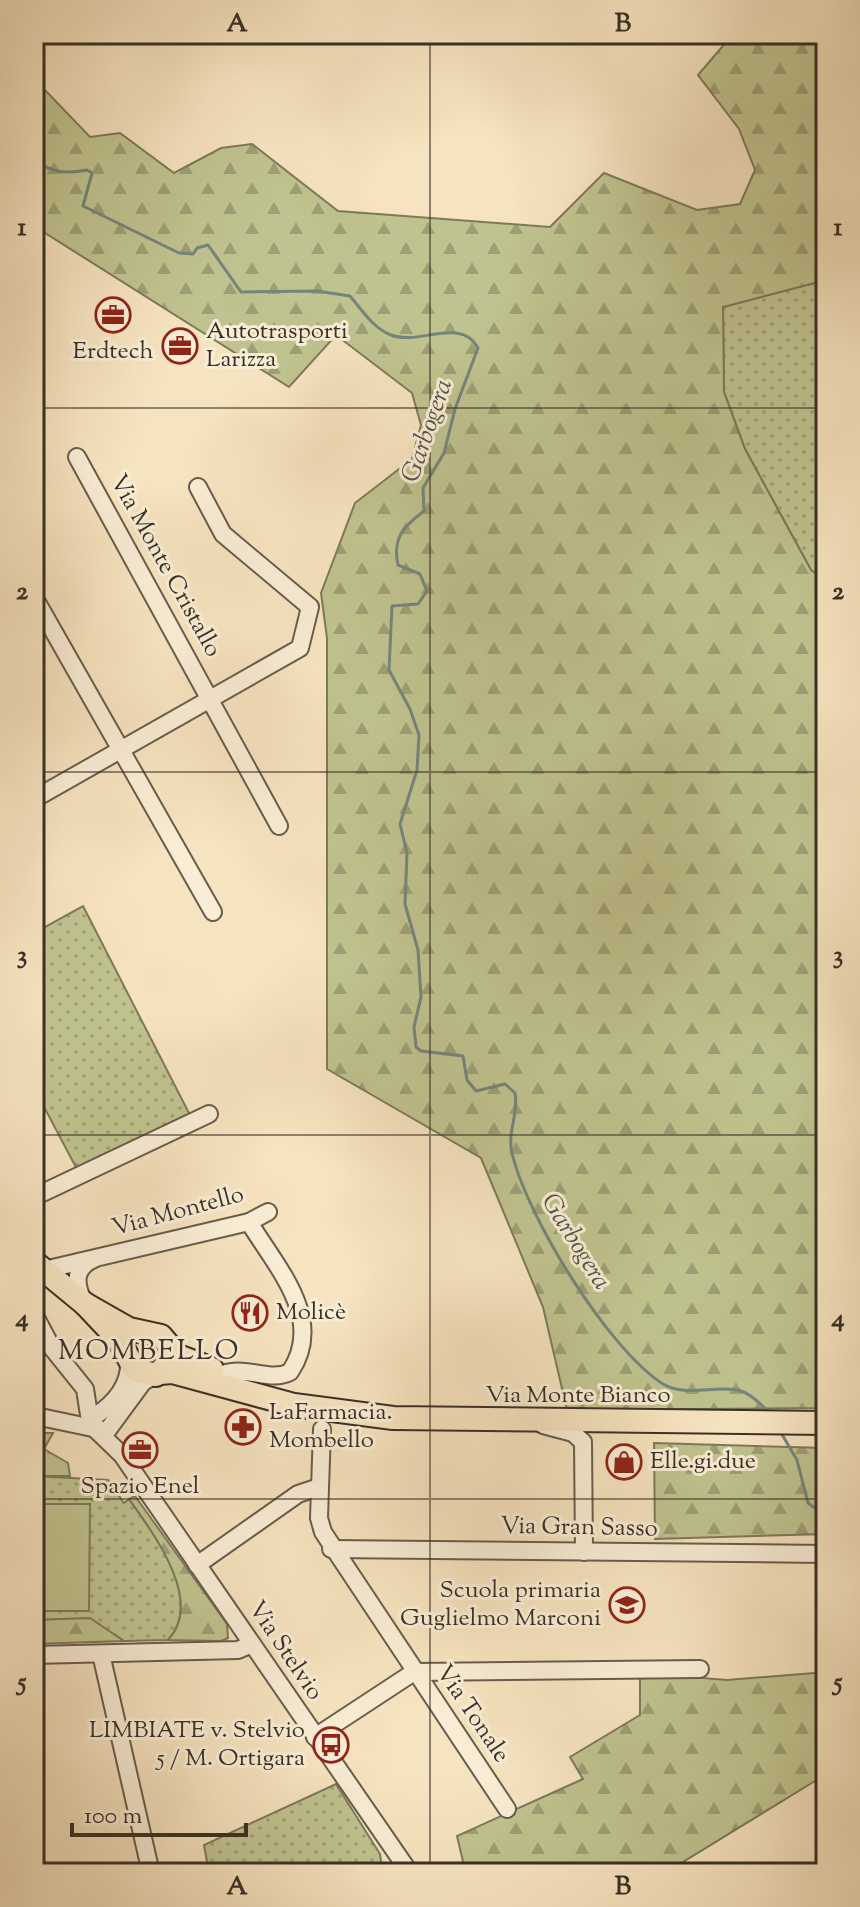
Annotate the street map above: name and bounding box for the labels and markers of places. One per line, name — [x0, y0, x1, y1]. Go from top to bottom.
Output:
office icon: Erdtech — [94, 296, 132, 334]
place label: Autotrasporti Larizza — [206, 315, 348, 377]
office icon: Autotrasporti Larizza — [161, 327, 199, 365]
place label: Erdtech — [72, 335, 154, 369]
restaurant icon: Molicè — [231, 1294, 269, 1332]
place label: Molicè — [276, 1296, 346, 1330]
place label: LaFarmacia. Mombello — [269, 1396, 393, 1458]
pharmacy icon: LaFarmacia. Mombello — [224, 1408, 262, 1446]
office icon: Spazio Enel — [121, 1431, 159, 1469]
shop icon: Elle.gi.due — [605, 1443, 643, 1481]
place label: Elle.gi.due — [650, 1445, 756, 1479]
place label: Spazio Enel — [81, 1470, 200, 1504]
place label: Scuola primaria Guglielmo Marconi — [400, 1574, 601, 1636]
school or university icon: Scuola primaria Guglielmo Marconi — [608, 1586, 646, 1624]
place label: LIMBIATE v. Stelvio 5 / M. Ortigara — [89, 1714, 305, 1776]
bus stop icon: LIMBIATE v. Stelvio 5 / M. Ortigara — [312, 1726, 350, 1764]

